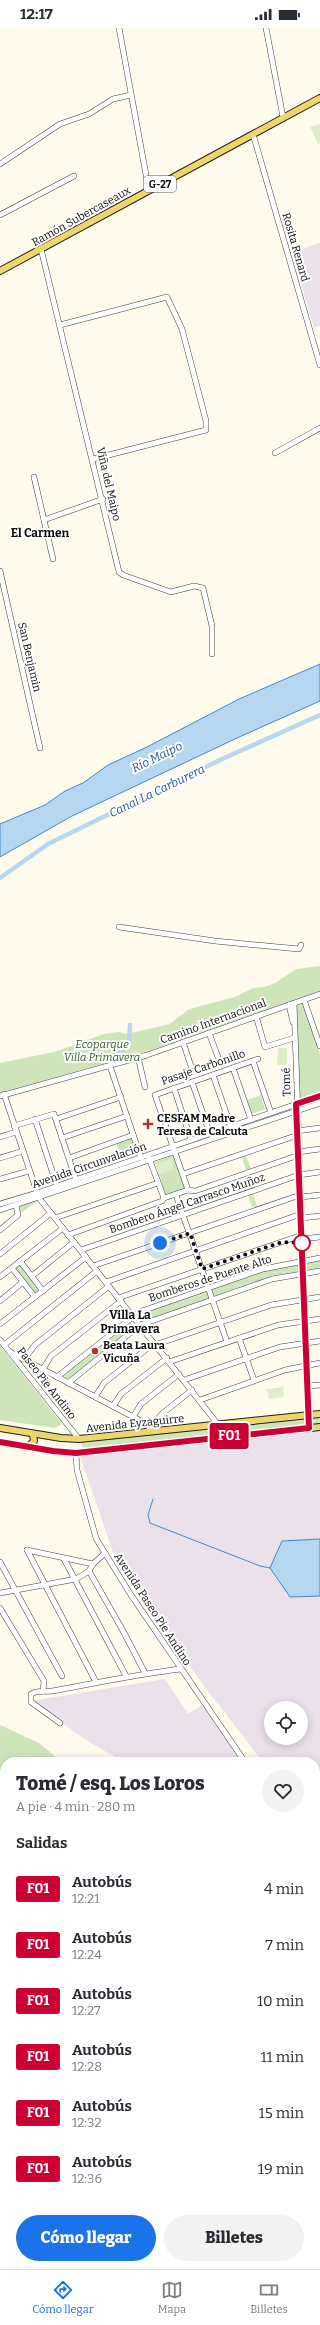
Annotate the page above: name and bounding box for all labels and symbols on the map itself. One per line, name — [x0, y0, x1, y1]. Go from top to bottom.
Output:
road number: G-27 — [144, 176, 176, 192]
street label: Ramón Subercaseaux — [30, 184, 133, 249]
street label: Rosita Renard — [279, 211, 312, 284]
street label: Viña del Maipo — [94, 446, 123, 522]
district label: El Carmen — [11, 526, 70, 540]
street label: San Benjamin — [15, 621, 44, 693]
water label: Río Maipo — [129, 739, 185, 775]
water label: Canal La Carburera — [107, 762, 207, 820]
street label: Camino Internacional — [158, 996, 268, 1047]
park label: Ecoparque Villa Primavera — [64, 1038, 140, 1064]
street label: Pasaje Carbonillo — [159, 1047, 247, 1088]
street label: Tomé — [280, 1067, 293, 1097]
place label: CESFAM Madre Teresa de Calcuta — [157, 1112, 249, 1138]
marker: CESFAM Madre Teresa de Calcuta — [142, 1118, 154, 1130]
street label: Avenida Circunvalación — [30, 1140, 148, 1191]
street label: Bombero Ángel Carrasco Muñoz — [107, 1170, 267, 1236]
your location — [150, 1233, 170, 1253]
unlabelled marker — [293, 1234, 311, 1252]
street label: Bomberos de Puente Alto — [147, 1252, 273, 1305]
district label: Villa La Primavera — [100, 1308, 160, 1336]
place label: Beata Laura Vicuña — [103, 1339, 166, 1365]
street label: Paseo Pie Andino — [14, 1345, 79, 1422]
marker: Beata Laura Vicuña — [90, 1346, 100, 1356]
street label: Avenida Eyzaguirre — [85, 1412, 185, 1435]
line badge: F01 — [206, 1423, 252, 1449]
street label: Avenida Paseo Pie Andino — [111, 1551, 194, 1668]

